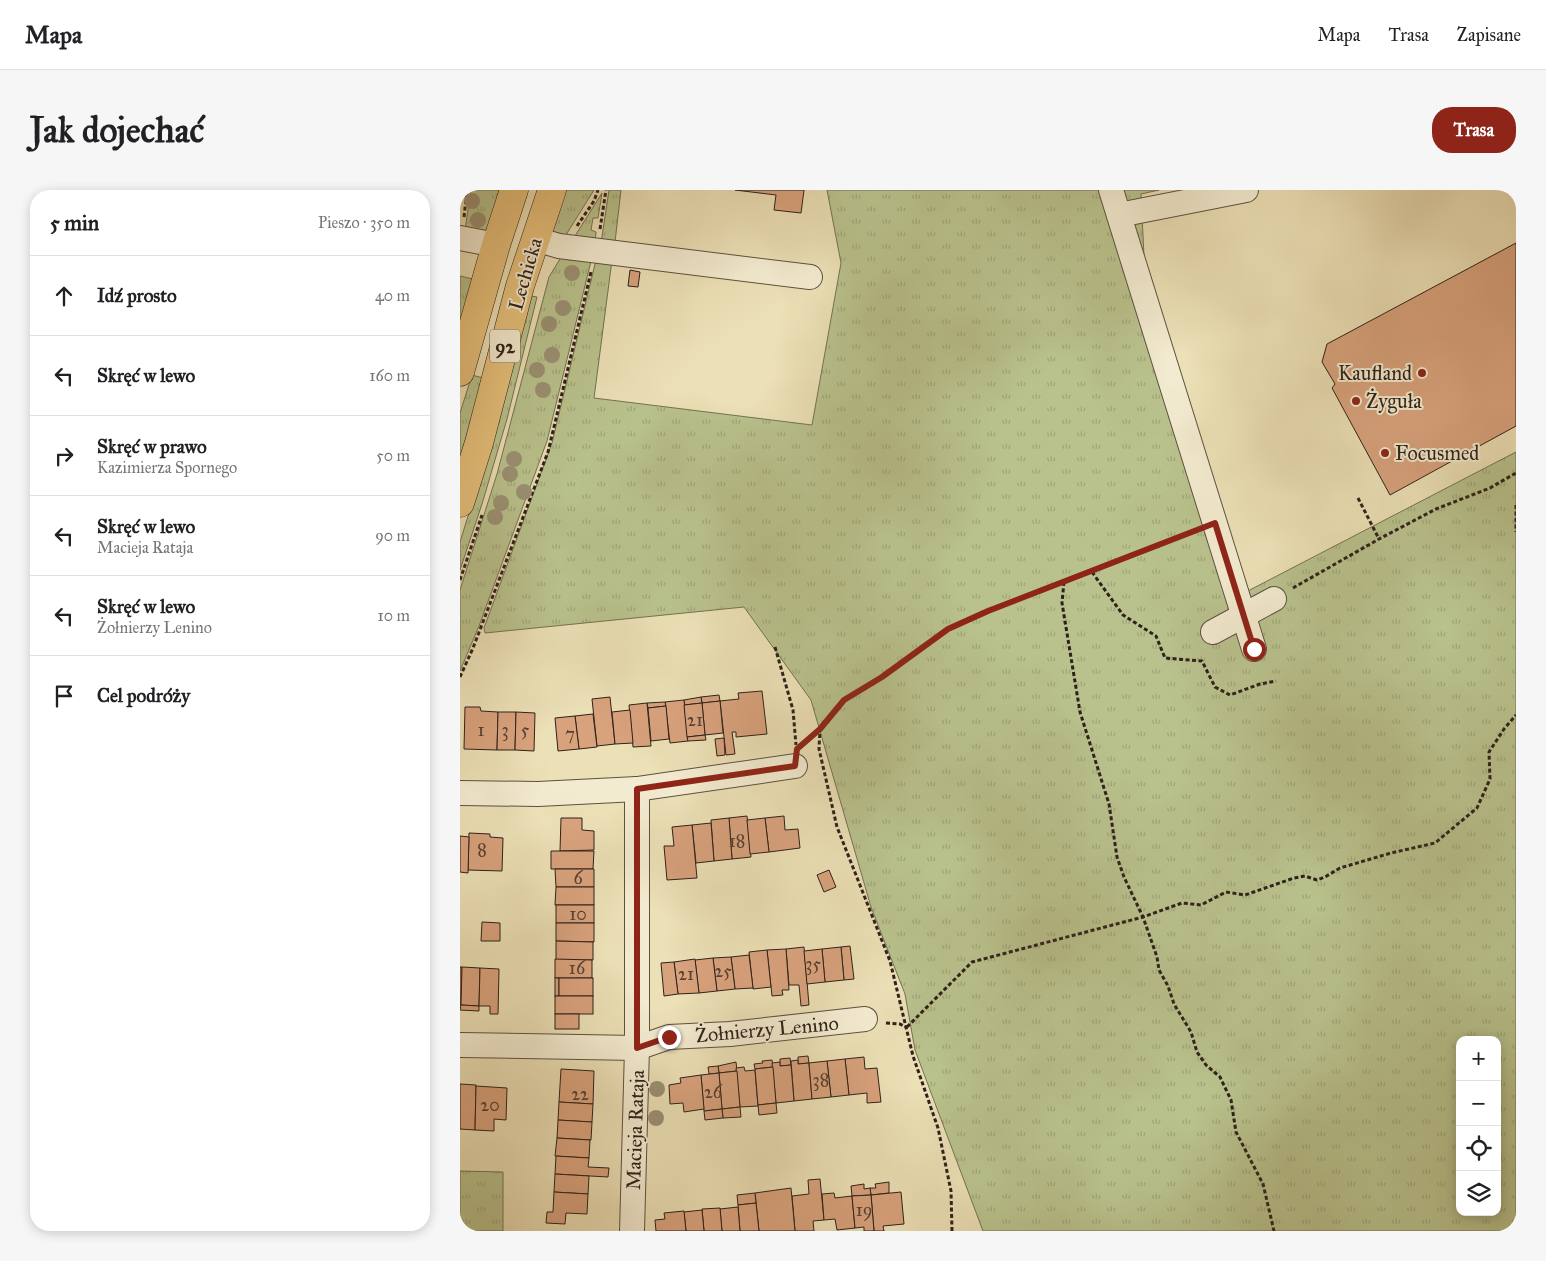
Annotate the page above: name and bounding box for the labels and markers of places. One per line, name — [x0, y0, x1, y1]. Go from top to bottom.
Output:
place label: Kaufland — [1338, 361, 1412, 385]
marker: Kaufland — [1416, 367, 1428, 379]
place label: Żyguła — [1366, 388, 1422, 414]
marker: Żyguła — [1350, 395, 1362, 407]
place label: Focusmed — [1395, 441, 1479, 465]
marker: Focusmed — [1379, 447, 1391, 459]

